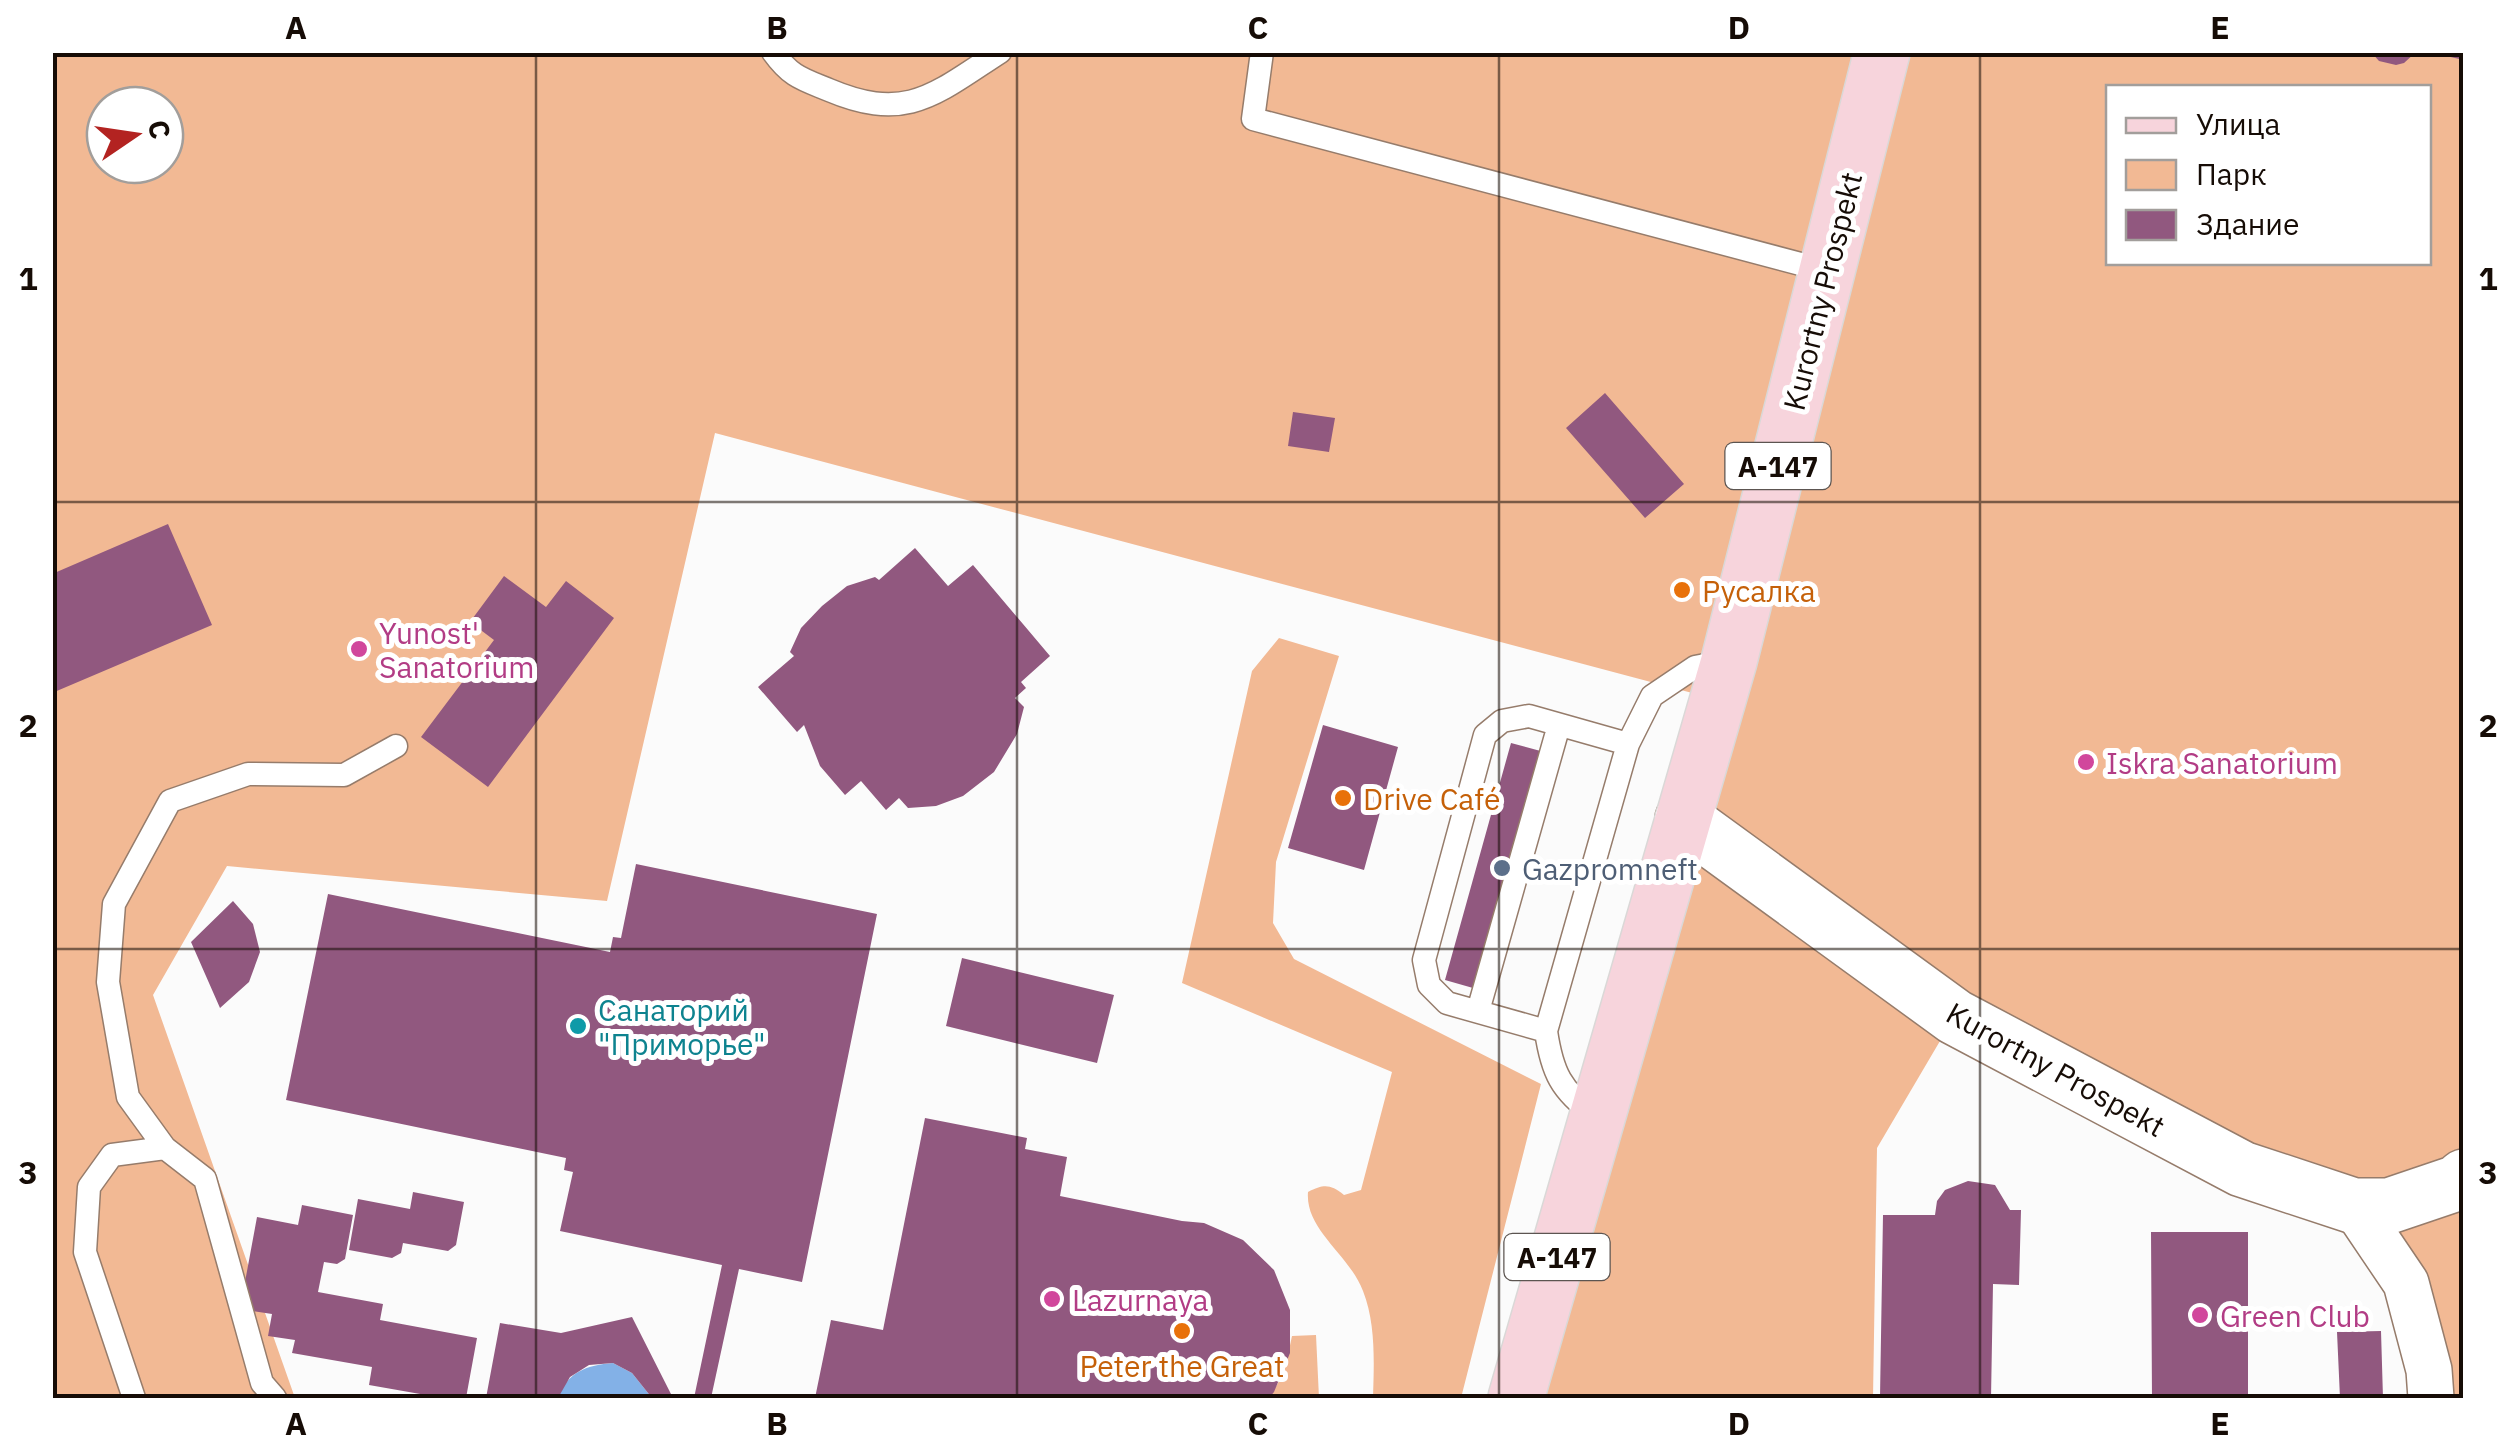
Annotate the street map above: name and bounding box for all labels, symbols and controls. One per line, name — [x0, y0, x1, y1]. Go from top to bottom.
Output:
text: A — [285, 6, 307, 48]
text: B — [766, 6, 788, 48]
text: C — [1248, 6, 1268, 48]
text: D — [1728, 6, 1750, 48]
text: E — [2210, 6, 2230, 48]
north arrow — [85, 85, 185, 185]
legend — [2106, 85, 2431, 265]
text: Улица — [2196, 104, 2281, 143]
text: С — [140, 116, 180, 142]
text: Парк — [2196, 154, 2267, 193]
street label: Kurortny Prospekt — [1774, 168, 1870, 414]
text: Здание — [2196, 204, 2299, 243]
text: 1 — [18, 257, 38, 299]
text: 1 — [2478, 257, 2498, 299]
road number: А-147 — [1726, 443, 1830, 489]
place label: Русалка — [1702, 571, 1816, 610]
marker: Русалка — [1671, 579, 1693, 601]
place label: Yunost' Sanatorium — [379, 613, 534, 686]
marker: Yunost' Sanatorium — [348, 638, 370, 660]
text: 2 — [18, 704, 38, 746]
text: 2 — [2478, 704, 2498, 746]
place label: Iskra Sanatorium — [2106, 743, 2338, 782]
marker: Iskra Sanatorium — [2075, 751, 2097, 773]
place label: Drive Café — [1363, 779, 1500, 818]
marker: Drive Café — [1332, 787, 1354, 809]
place label: Gazpromneft — [1522, 849, 1698, 888]
marker: Gazpromneft — [1491, 857, 1513, 879]
place label: Санаторий "Приморье" — [598, 990, 766, 1063]
street label: Kurortny Prospekt — [1940, 993, 2172, 1145]
marker: Санаторий "Приморье" — [567, 1015, 589, 1037]
text: 3 — [18, 1151, 38, 1193]
text: 3 — [2478, 1151, 2498, 1193]
road number: А-147 — [1504, 1234, 1610, 1280]
place label: Lazurnaya — [1072, 1280, 1208, 1319]
marker: Lazurnaya — [1041, 1288, 1063, 1310]
place label: Green Club — [2220, 1296, 2370, 1335]
marker: Green Club — [2189, 1304, 2211, 1326]
marker: Peter the Great — [1171, 1320, 1193, 1342]
place label: Peter the Great — [1080, 1346, 1284, 1385]
text: A — [285, 1402, 307, 1444]
text: B — [766, 1402, 788, 1444]
text: C — [1248, 1402, 1268, 1444]
text: D — [1728, 1402, 1750, 1444]
text: E — [2210, 1402, 2230, 1444]

